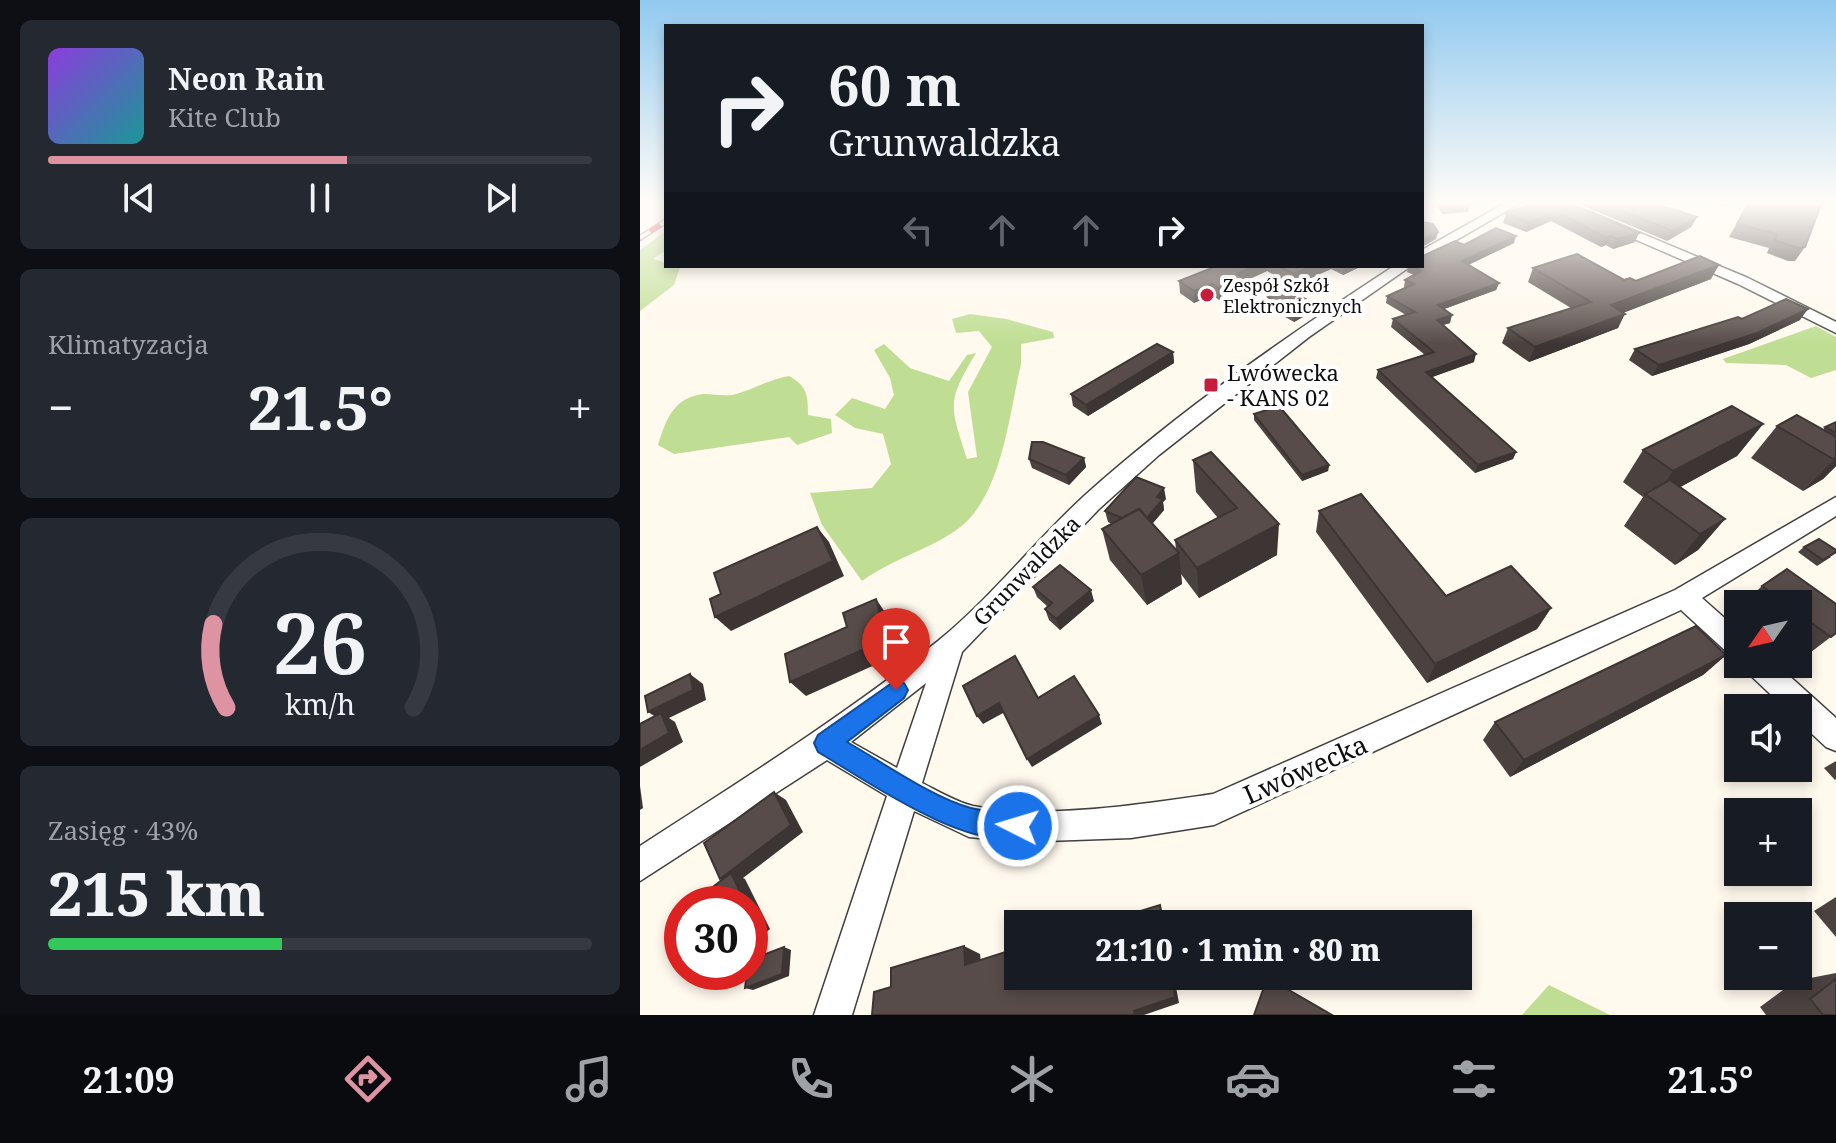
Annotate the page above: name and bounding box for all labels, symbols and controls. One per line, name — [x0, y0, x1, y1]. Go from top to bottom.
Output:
text: 60 m — [828, 46, 961, 122]
icon: right — [696, 56, 800, 160]
text: Neon Rain — [168, 58, 325, 99]
text: Kite Club — [168, 99, 281, 135]
text: Grunwaldzka — [828, 118, 1061, 167]
icon: previous — [117, 176, 161, 220]
icon: pause — [298, 176, 342, 220]
icon: next — [479, 176, 523, 220]
icon: left — [896, 208, 940, 252]
icon: ahead — [980, 208, 1024, 252]
icon: ahead — [1064, 208, 1108, 252]
icon: right — [1148, 208, 1192, 252]
place label: Zespół Szkół Elektronicznych — [1223, 273, 1362, 318]
marker: Zespół Szkół Elektronicznych — [1198, 286, 1216, 304]
text: Klimatyzacja — [48, 326, 209, 362]
place label: Lwówecka - KANS 02 — [1227, 357, 1339, 412]
text: 21.5° — [248, 366, 393, 448]
marker: Lwówecka - KANS 02 — [1202, 376, 1220, 394]
text: − — [48, 377, 73, 437]
text: + — [567, 377, 592, 437]
street label: Grunwaldzka — [966, 508, 1086, 632]
text: 26 — [273, 584, 367, 697]
north arrow — [1724, 590, 1812, 678]
map controls — [1724, 590, 1812, 990]
pin — [862, 608, 930, 690]
icon: arrive — [874, 620, 918, 664]
text: km/h — [285, 684, 355, 723]
button: sound — [1724, 694, 1812, 782]
street label: Lwówecka — [1237, 726, 1373, 812]
position arrow — [976, 784, 1060, 868]
button: + — [1724, 798, 1812, 886]
text: Zasięg · 43% — [48, 812, 198, 848]
text: 215 km — [48, 852, 265, 934]
speed limit sign: 30 — [664, 886, 768, 990]
button: − — [1724, 902, 1812, 990]
text: 21:10 · 1 min · 80 m — [1095, 929, 1381, 970]
icon: directions — [340, 1051, 396, 1107]
icon: music — [561, 1051, 617, 1107]
icon: phone — [783, 1051, 839, 1107]
icon: climate — [1004, 1051, 1060, 1107]
icon: car — [1225, 1051, 1281, 1107]
icon: filters — [1446, 1051, 1502, 1107]
text: 21:09 — [83, 1055, 175, 1104]
text: 21.5° — [1667, 1055, 1753, 1104]

